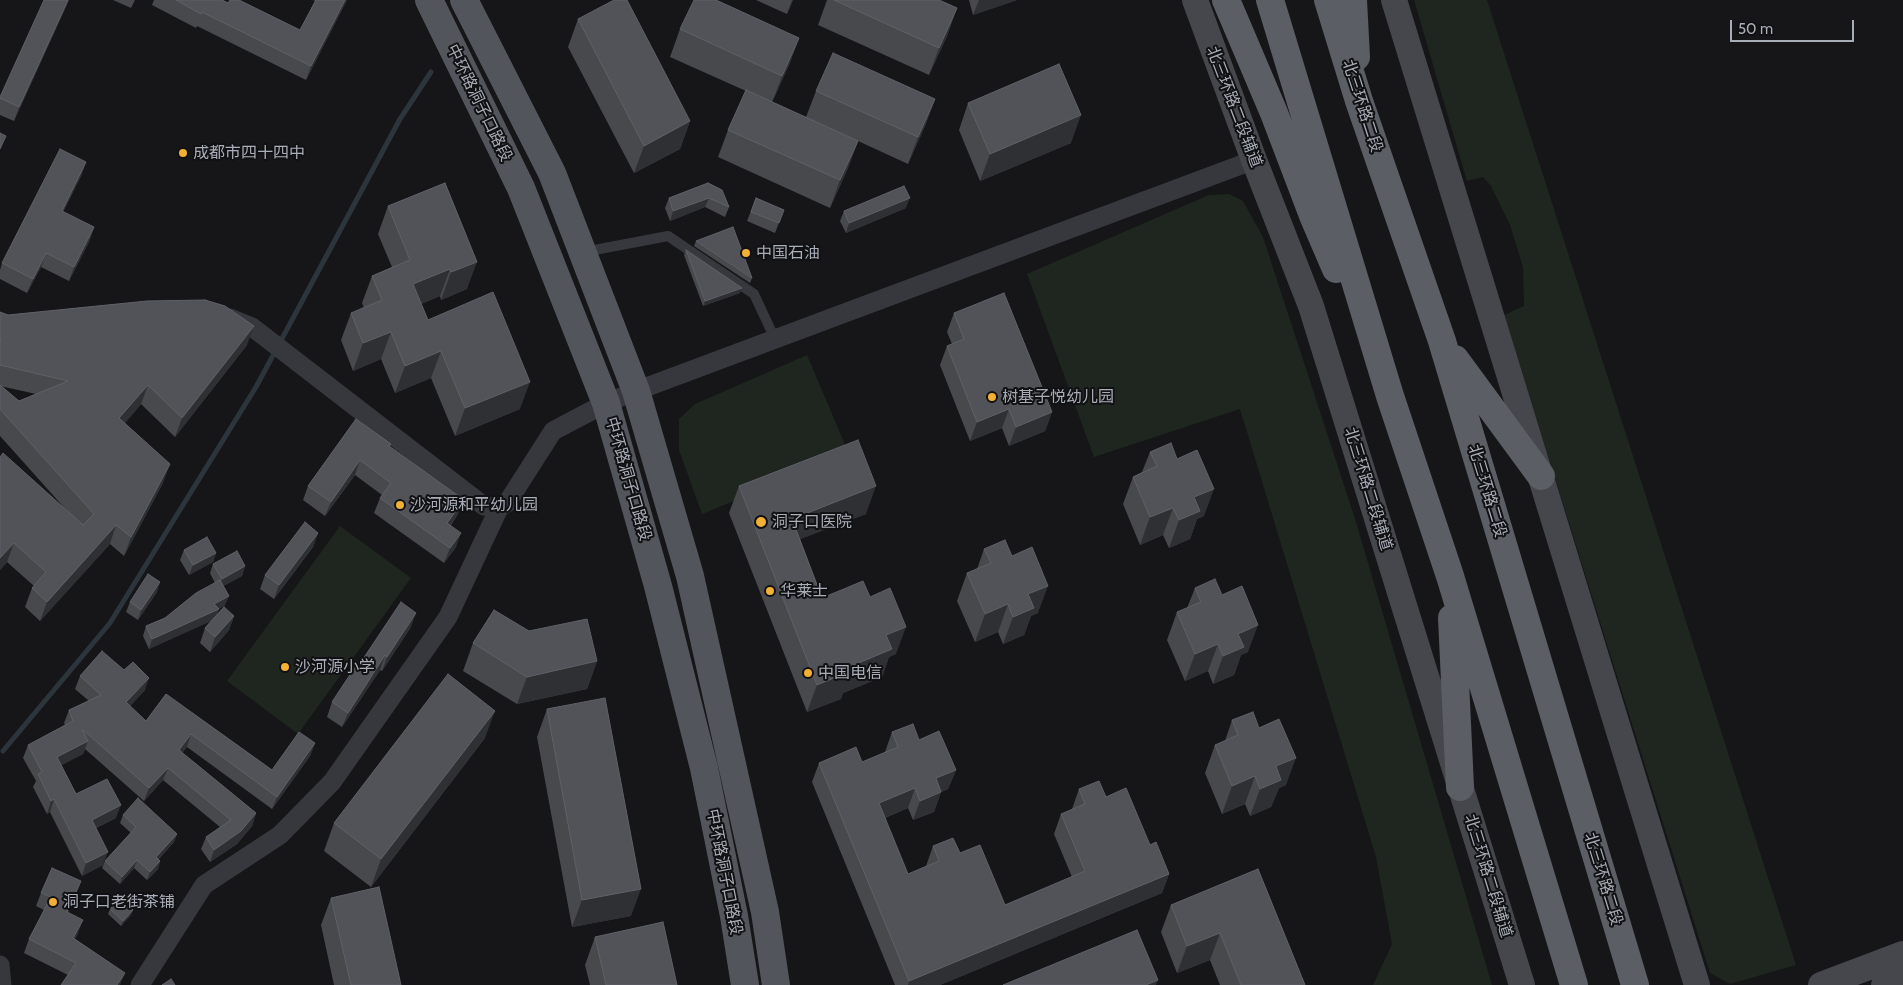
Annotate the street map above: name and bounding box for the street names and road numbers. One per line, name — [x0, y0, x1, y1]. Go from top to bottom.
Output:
street label: 中环路洞子口路段 — [442, 41, 516, 165]
street label: 北三环路二段辅道 — [1202, 44, 1266, 170]
street label: 北三环路二段 — [1338, 57, 1386, 155]
street label: 中环路洞子口路段 — [601, 415, 655, 543]
street label: 北三环路二段辅道 — [1340, 425, 1396, 553]
street label: 北三环路二段 — [1464, 442, 1510, 540]
street label: 中环路洞子口路段 — [702, 807, 746, 937]
street label: 北三环路二段辅道 — [1460, 812, 1516, 940]
street label: 北三环路二段 — [1580, 830, 1626, 928]

